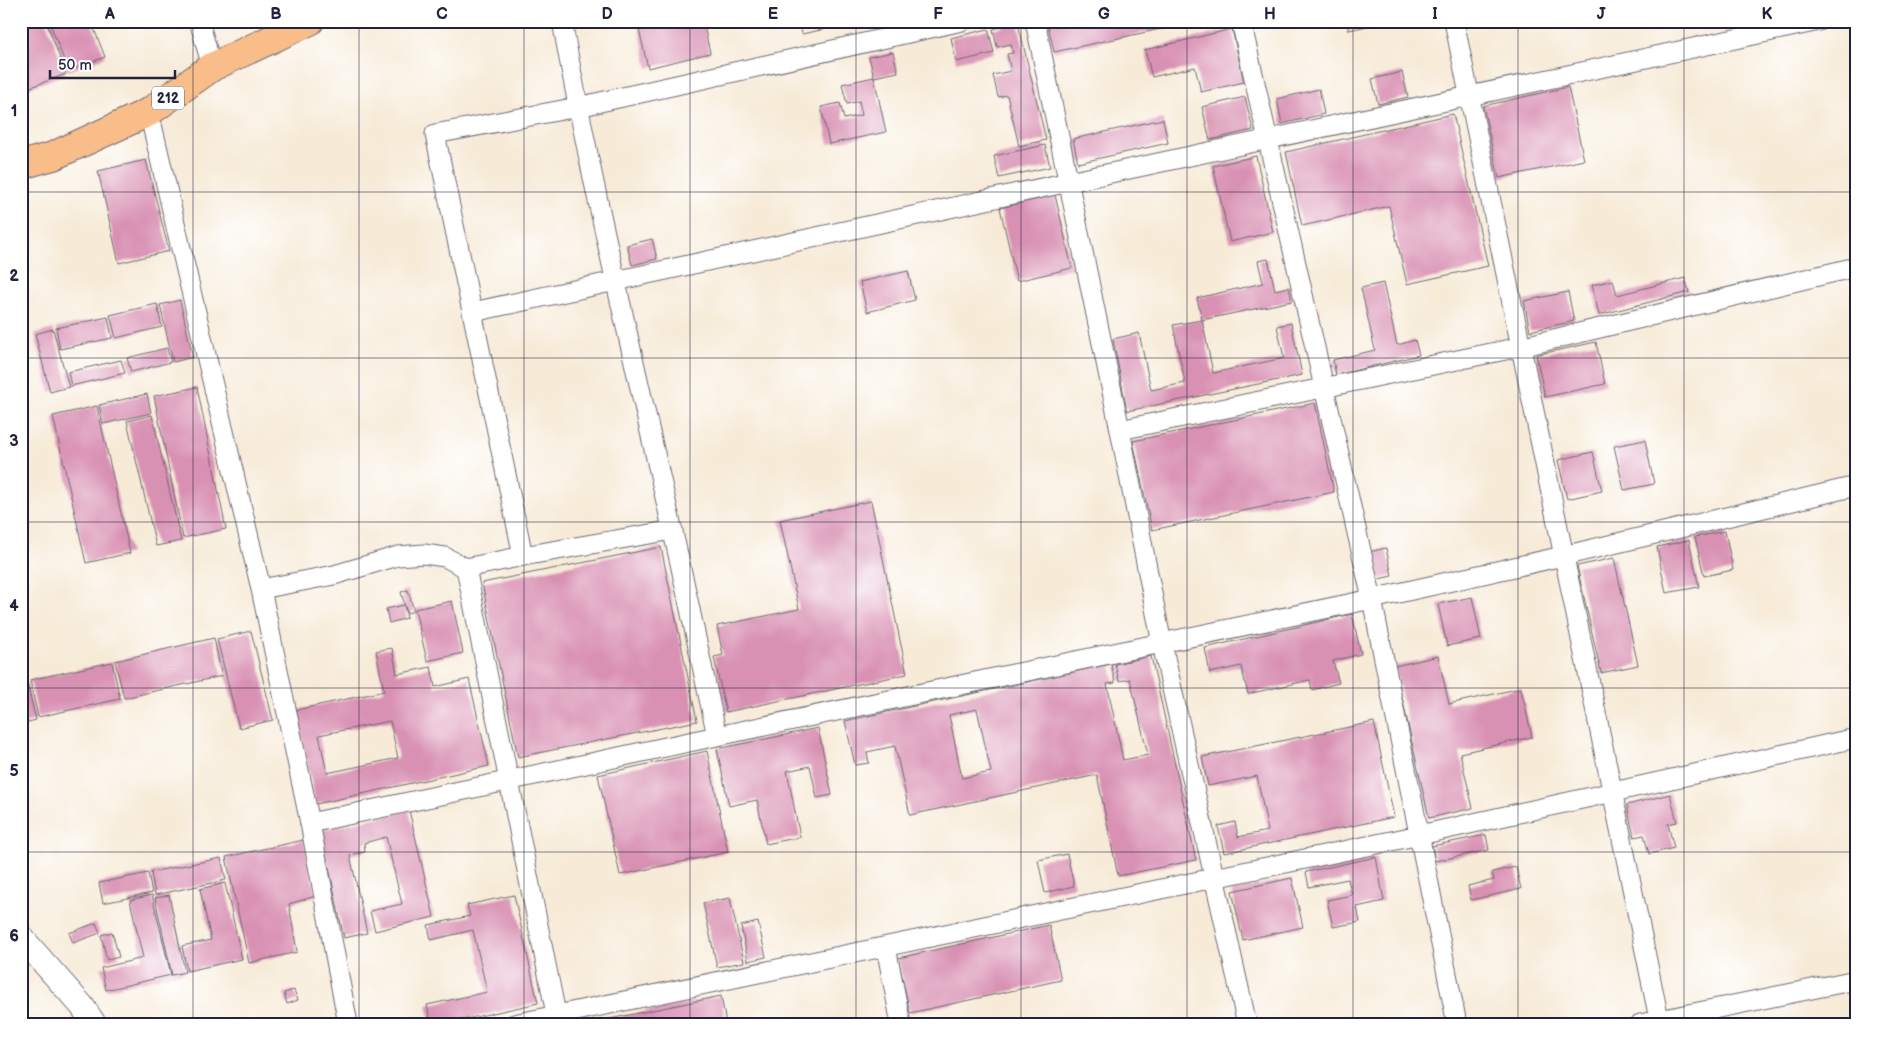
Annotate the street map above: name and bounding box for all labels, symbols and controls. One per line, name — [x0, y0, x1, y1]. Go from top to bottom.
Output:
text: A — [104, 5, 115, 24]
text: B — [270, 5, 282, 24]
text: C — [436, 5, 448, 24]
text: D — [601, 5, 613, 24]
text: E — [768, 5, 778, 24]
text: F — [933, 5, 943, 24]
text: G — [1098, 5, 1110, 24]
text: H — [1264, 5, 1276, 24]
text: I — [1432, 5, 1438, 24]
text: J — [1597, 5, 1606, 24]
text: K — [1762, 5, 1773, 24]
scale bar — [50, 48, 175, 80]
text: 50 m — [58, 56, 92, 75]
road number: 212 — [152, 86, 184, 110]
text: 1 — [11, 102, 17, 121]
text: 2 — [9, 267, 19, 286]
text: 3 — [9, 432, 19, 451]
text: 4 — [9, 597, 19, 616]
text: 5 — [9, 762, 19, 781]
text: 6 — [9, 927, 19, 946]

